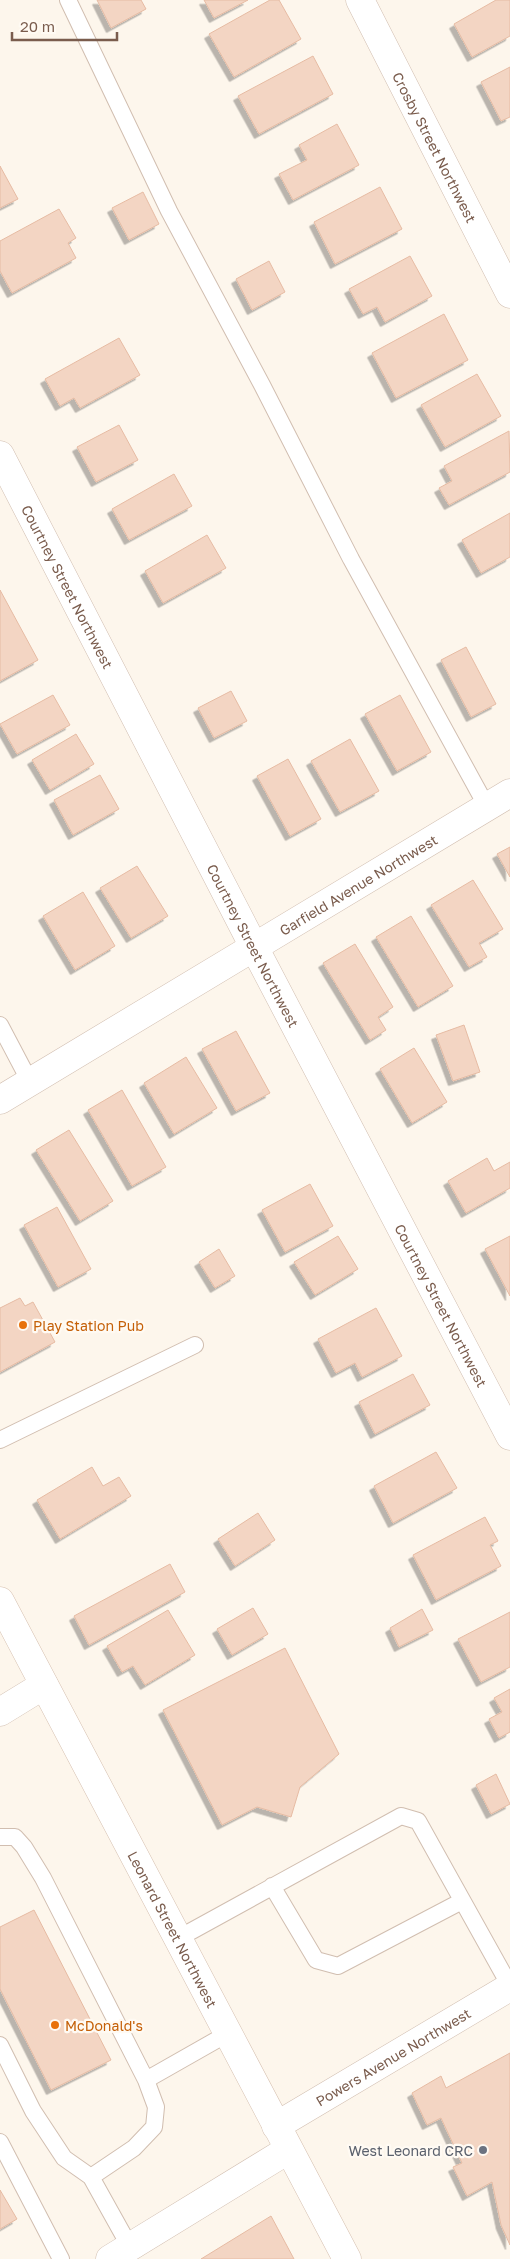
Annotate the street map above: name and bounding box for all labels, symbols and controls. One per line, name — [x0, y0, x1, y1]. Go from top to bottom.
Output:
scale bar — [12, 10, 118, 42]
text: 20 m — [20, 17, 55, 35]
street label: Crosby Street Northwest — [390, 69, 480, 225]
street label: Courtney Street Northwest — [19, 502, 117, 671]
street label: Garfield Avenue Northwest — [276, 830, 440, 938]
street label: Courtney Street Northwest — [204, 861, 303, 1030]
street label: Courtney Street Northwest — [392, 1221, 491, 1390]
place label: Play Station Pub — [33, 1317, 144, 1334]
marker: Play Station Pub — [17, 1319, 29, 1331]
street label: Leonard Street Northwest — [125, 1848, 221, 2010]
street label: Powers Avenue Northwest — [312, 2004, 473, 2109]
place label: McDonald's — [65, 2017, 143, 2034]
marker: McDonald's — [49, 2019, 61, 2031]
place label: West Leonard CRC — [349, 2142, 473, 2159]
marker: West Leonard CRC — [477, 2144, 489, 2156]

